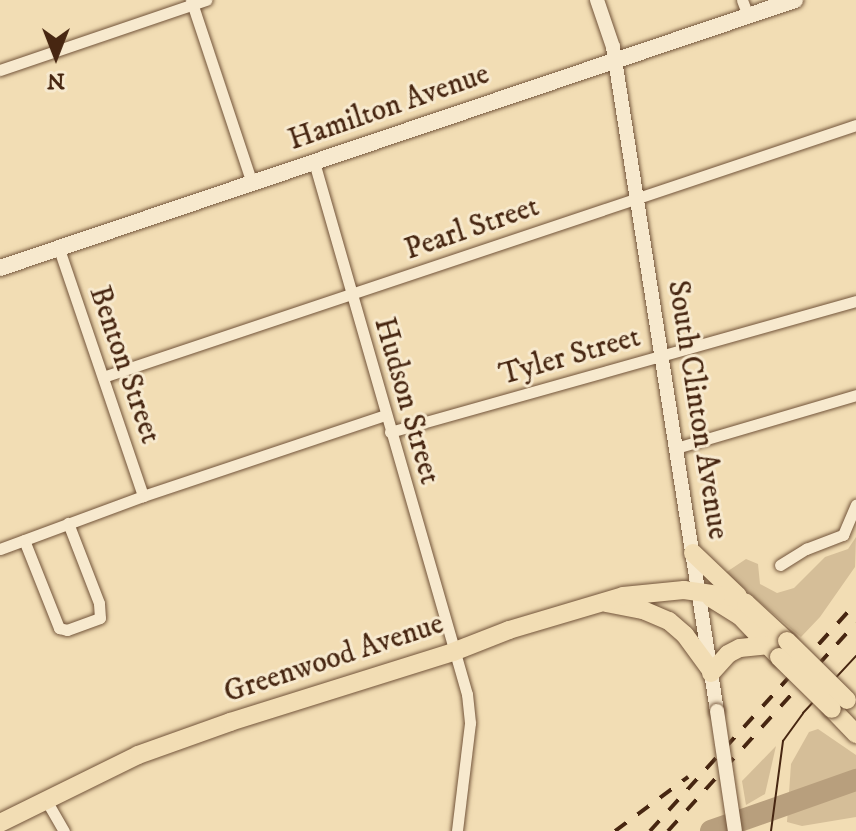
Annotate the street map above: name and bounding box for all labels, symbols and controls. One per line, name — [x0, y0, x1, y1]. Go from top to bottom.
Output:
north arrow — [16, 16, 96, 96]
street label: Hamilton Avenue — [284, 57, 494, 159]
text: N — [47, 67, 65, 94]
street label: Pearl Street — [400, 189, 544, 269]
street label: South Clinton Avenue — [659, 278, 735, 542]
street label: Benton Street — [80, 282, 168, 448]
street label: Hudson Street — [365, 313, 447, 489]
street label: Tyler Street — [495, 320, 645, 394]
street label: Greenwood Avenue — [220, 607, 448, 711]

